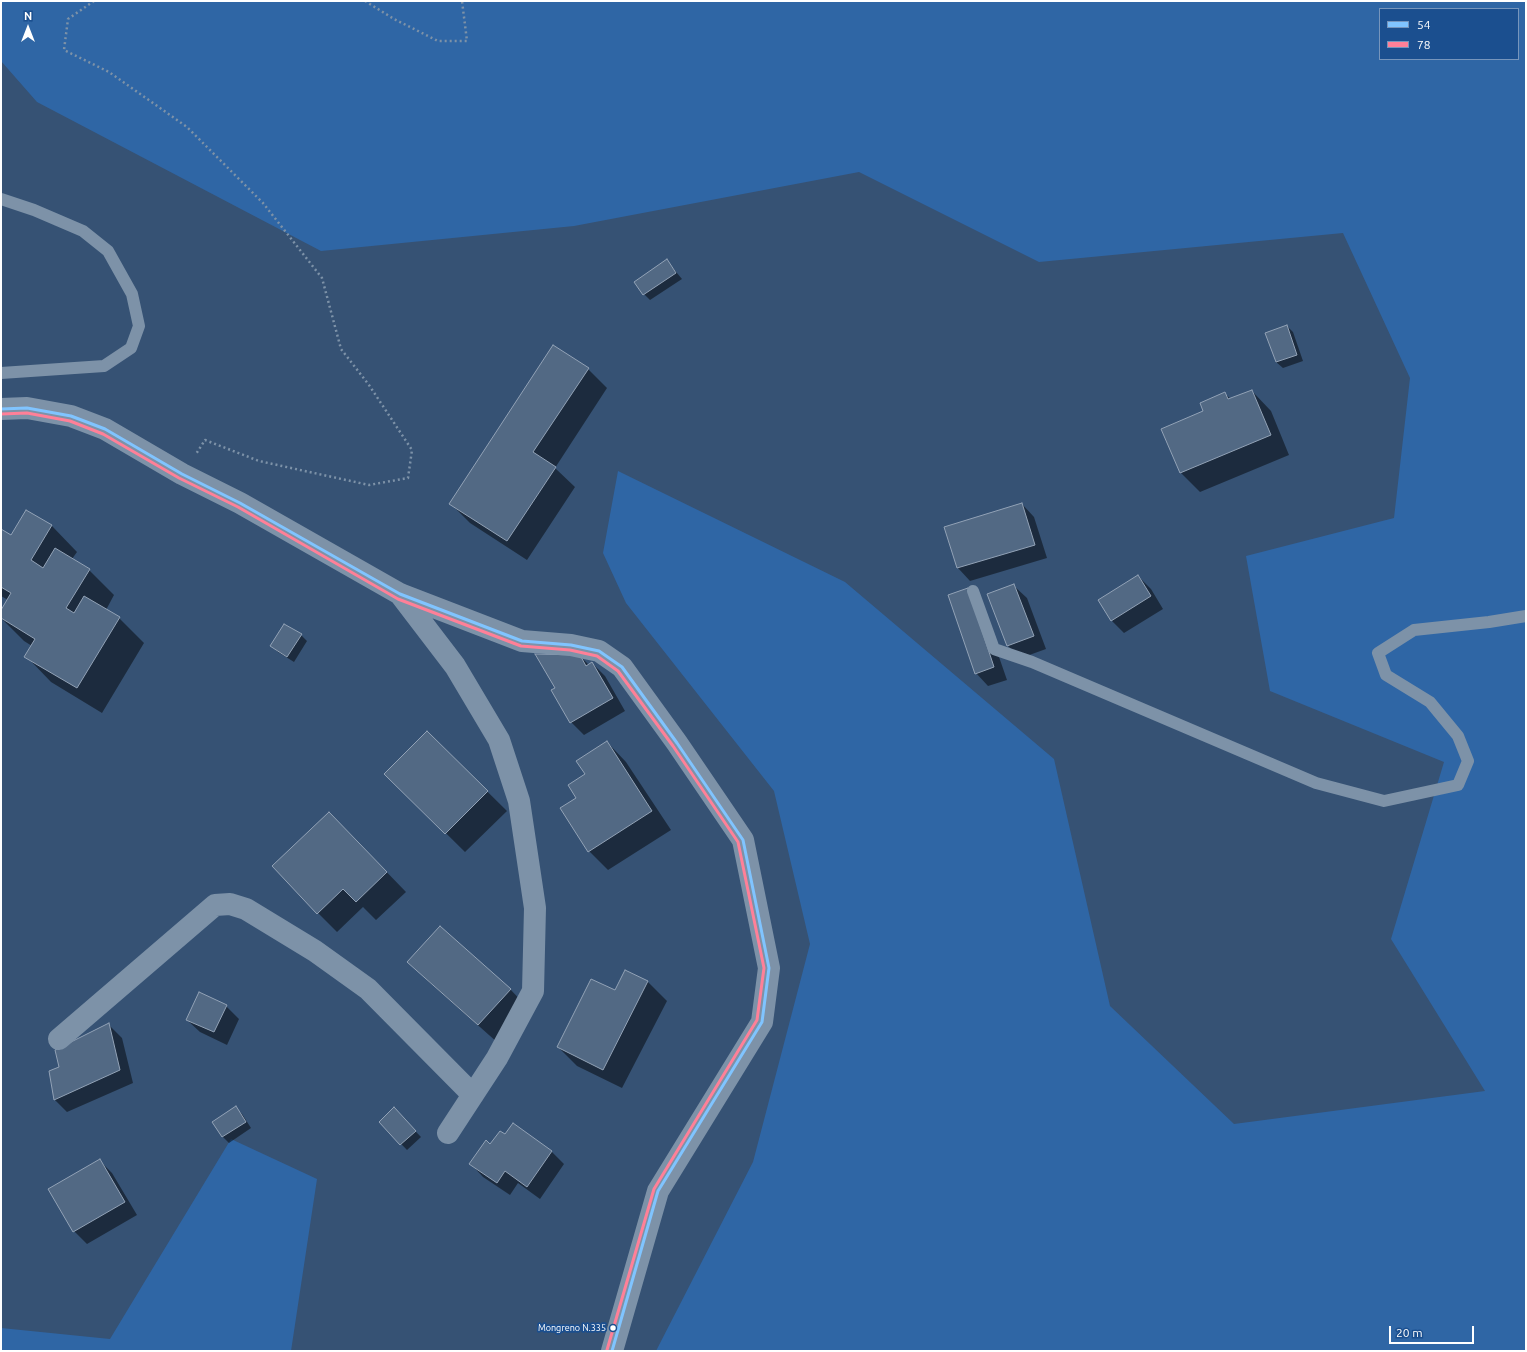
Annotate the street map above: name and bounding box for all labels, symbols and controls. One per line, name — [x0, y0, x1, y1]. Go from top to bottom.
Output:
north arrow — [8, 8, 48, 48]
legend — [1379, 8, 1519, 60]
text: N — [24, 10, 32, 22]
text: 54 — [1417, 18, 1431, 31]
text: 78 — [1417, 38, 1431, 51]
scale bar — [1391, 1318, 1476, 1344]
place label: Mongreno N.335 — [538, 1323, 606, 1333]
marker: Mongreno N.335 — [608, 1323, 618, 1333]
text: 20 m — [1396, 1326, 1423, 1339]

